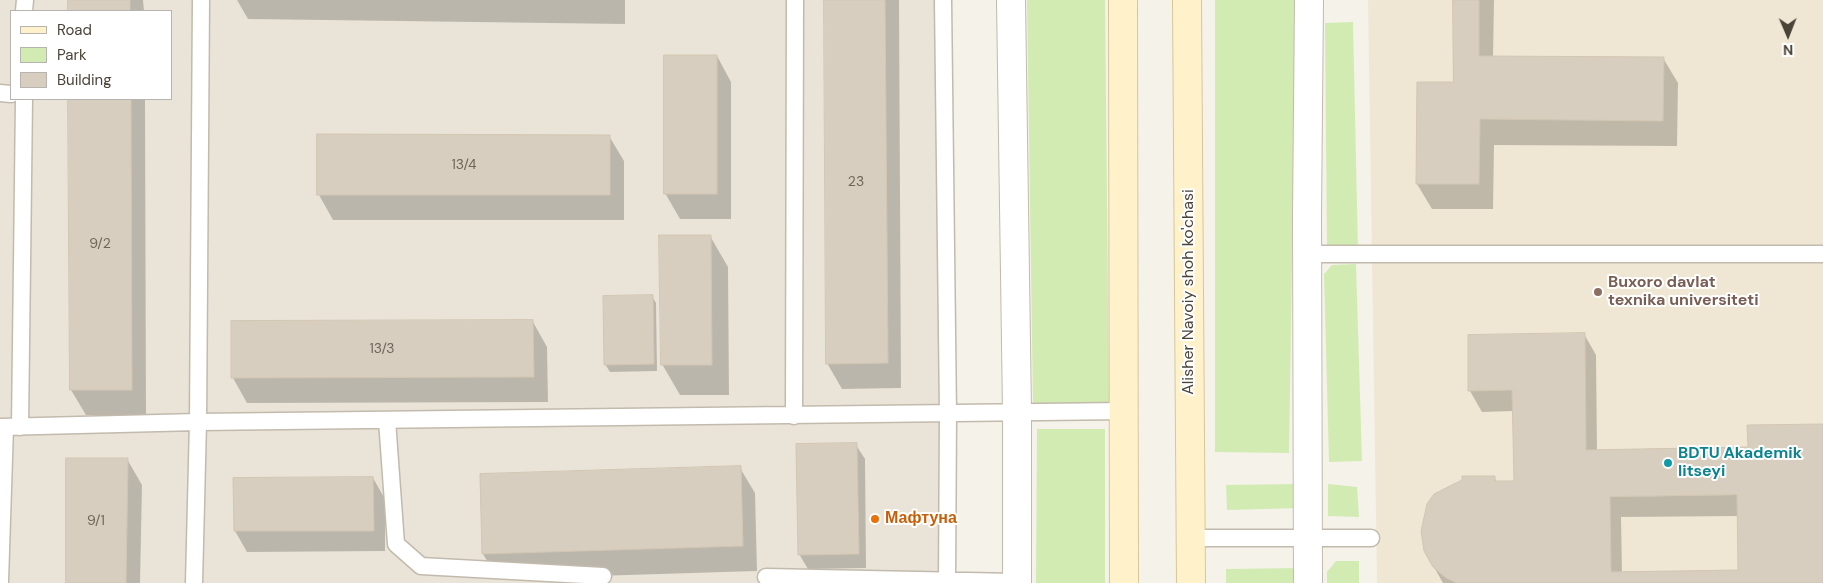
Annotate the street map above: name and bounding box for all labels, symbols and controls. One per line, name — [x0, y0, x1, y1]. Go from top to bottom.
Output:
legend — [10, 10, 172, 100]
north arrow — [1763, 10, 1813, 60]
text: Road — [57, 20, 92, 40]
text: N — [1783, 41, 1794, 59]
text: Park — [57, 45, 87, 65]
text: Building — [57, 70, 112, 90]
house number: 13/4 — [451, 157, 477, 173]
house number: 23 — [848, 174, 864, 190]
street label: Alisher Navoiy shoh ko'chasi — [1179, 189, 1199, 395]
house number: 9/2 — [89, 236, 111, 252]
place label: Buxoro davlat texnika universiteti — [1608, 273, 1759, 311]
marker: Buxoro davlat texnika universiteti — [1592, 286, 1604, 298]
house number: 13/3 — [369, 341, 395, 357]
place label: BDTU Akademik litseyi — [1678, 444, 1802, 482]
marker: BDTU Akademik litseyi — [1662, 457, 1674, 469]
place label: Мафтуна — [885, 509, 957, 529]
house number: 9/1 — [87, 513, 105, 529]
marker: Мафтуна — [869, 513, 881, 525]

